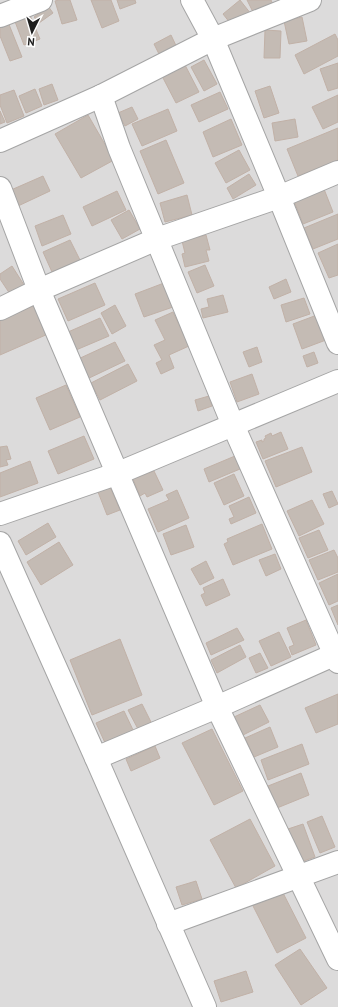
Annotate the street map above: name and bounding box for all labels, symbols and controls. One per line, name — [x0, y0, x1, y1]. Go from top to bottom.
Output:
north arrow — [12, 12, 52, 52]
text: N — [27, 35, 35, 49]

